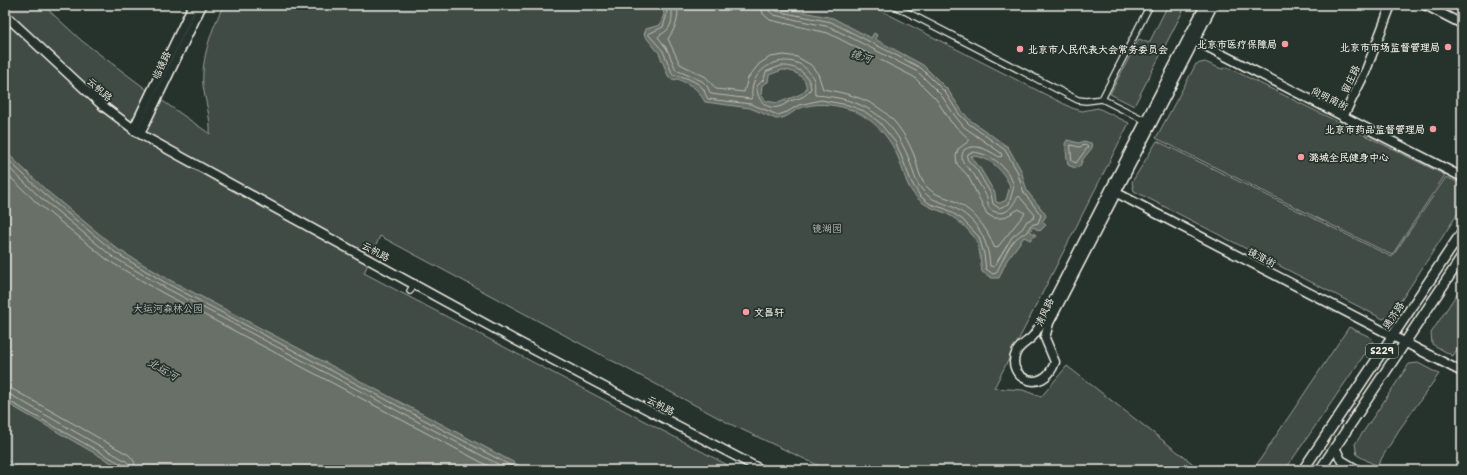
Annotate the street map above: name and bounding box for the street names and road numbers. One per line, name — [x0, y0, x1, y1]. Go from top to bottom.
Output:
street label: 临镜路 — [149, 49, 174, 82]
street label: 留庄路 — [1338, 63, 1363, 96]
street label: 云帆路 — [84, 75, 115, 104]
street label: 尚明南街 — [1309, 84, 1351, 113]
street label: 云帆路 — [359, 239, 392, 264]
street label: 镜澄街 — [1245, 245, 1278, 270]
street label: 清风路 — [1032, 296, 1056, 329]
street label: 通济路 — [1380, 299, 1407, 331]
road number: S229 — [1366, 344, 1398, 358]
street label: 云帆路 — [644, 393, 677, 418]

